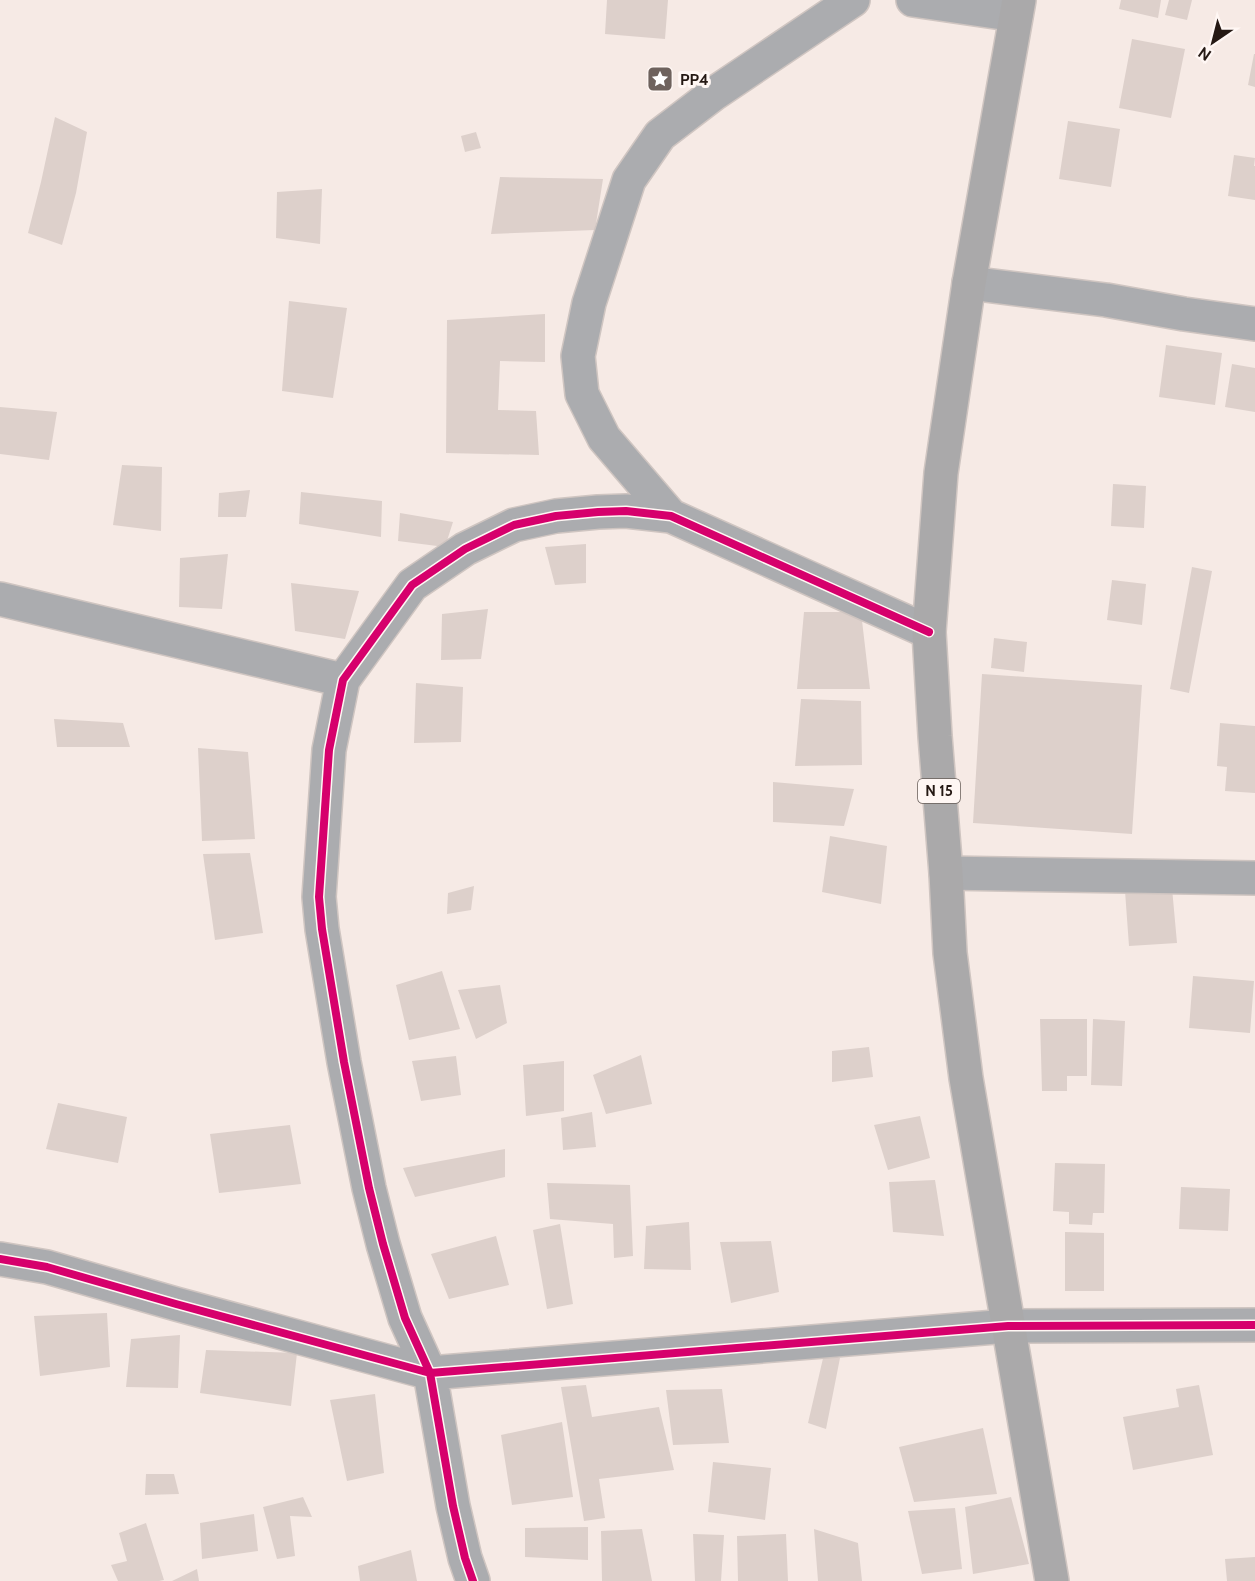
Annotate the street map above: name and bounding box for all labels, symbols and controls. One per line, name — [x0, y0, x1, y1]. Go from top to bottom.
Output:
north arrow — [1183, 12, 1243, 72]
text: N — [1195, 43, 1215, 65]
place icon: PP4 — [645, 64, 675, 94]
place label: PP4 — [680, 70, 709, 89]
road number: N 15 — [918, 779, 960, 803]

